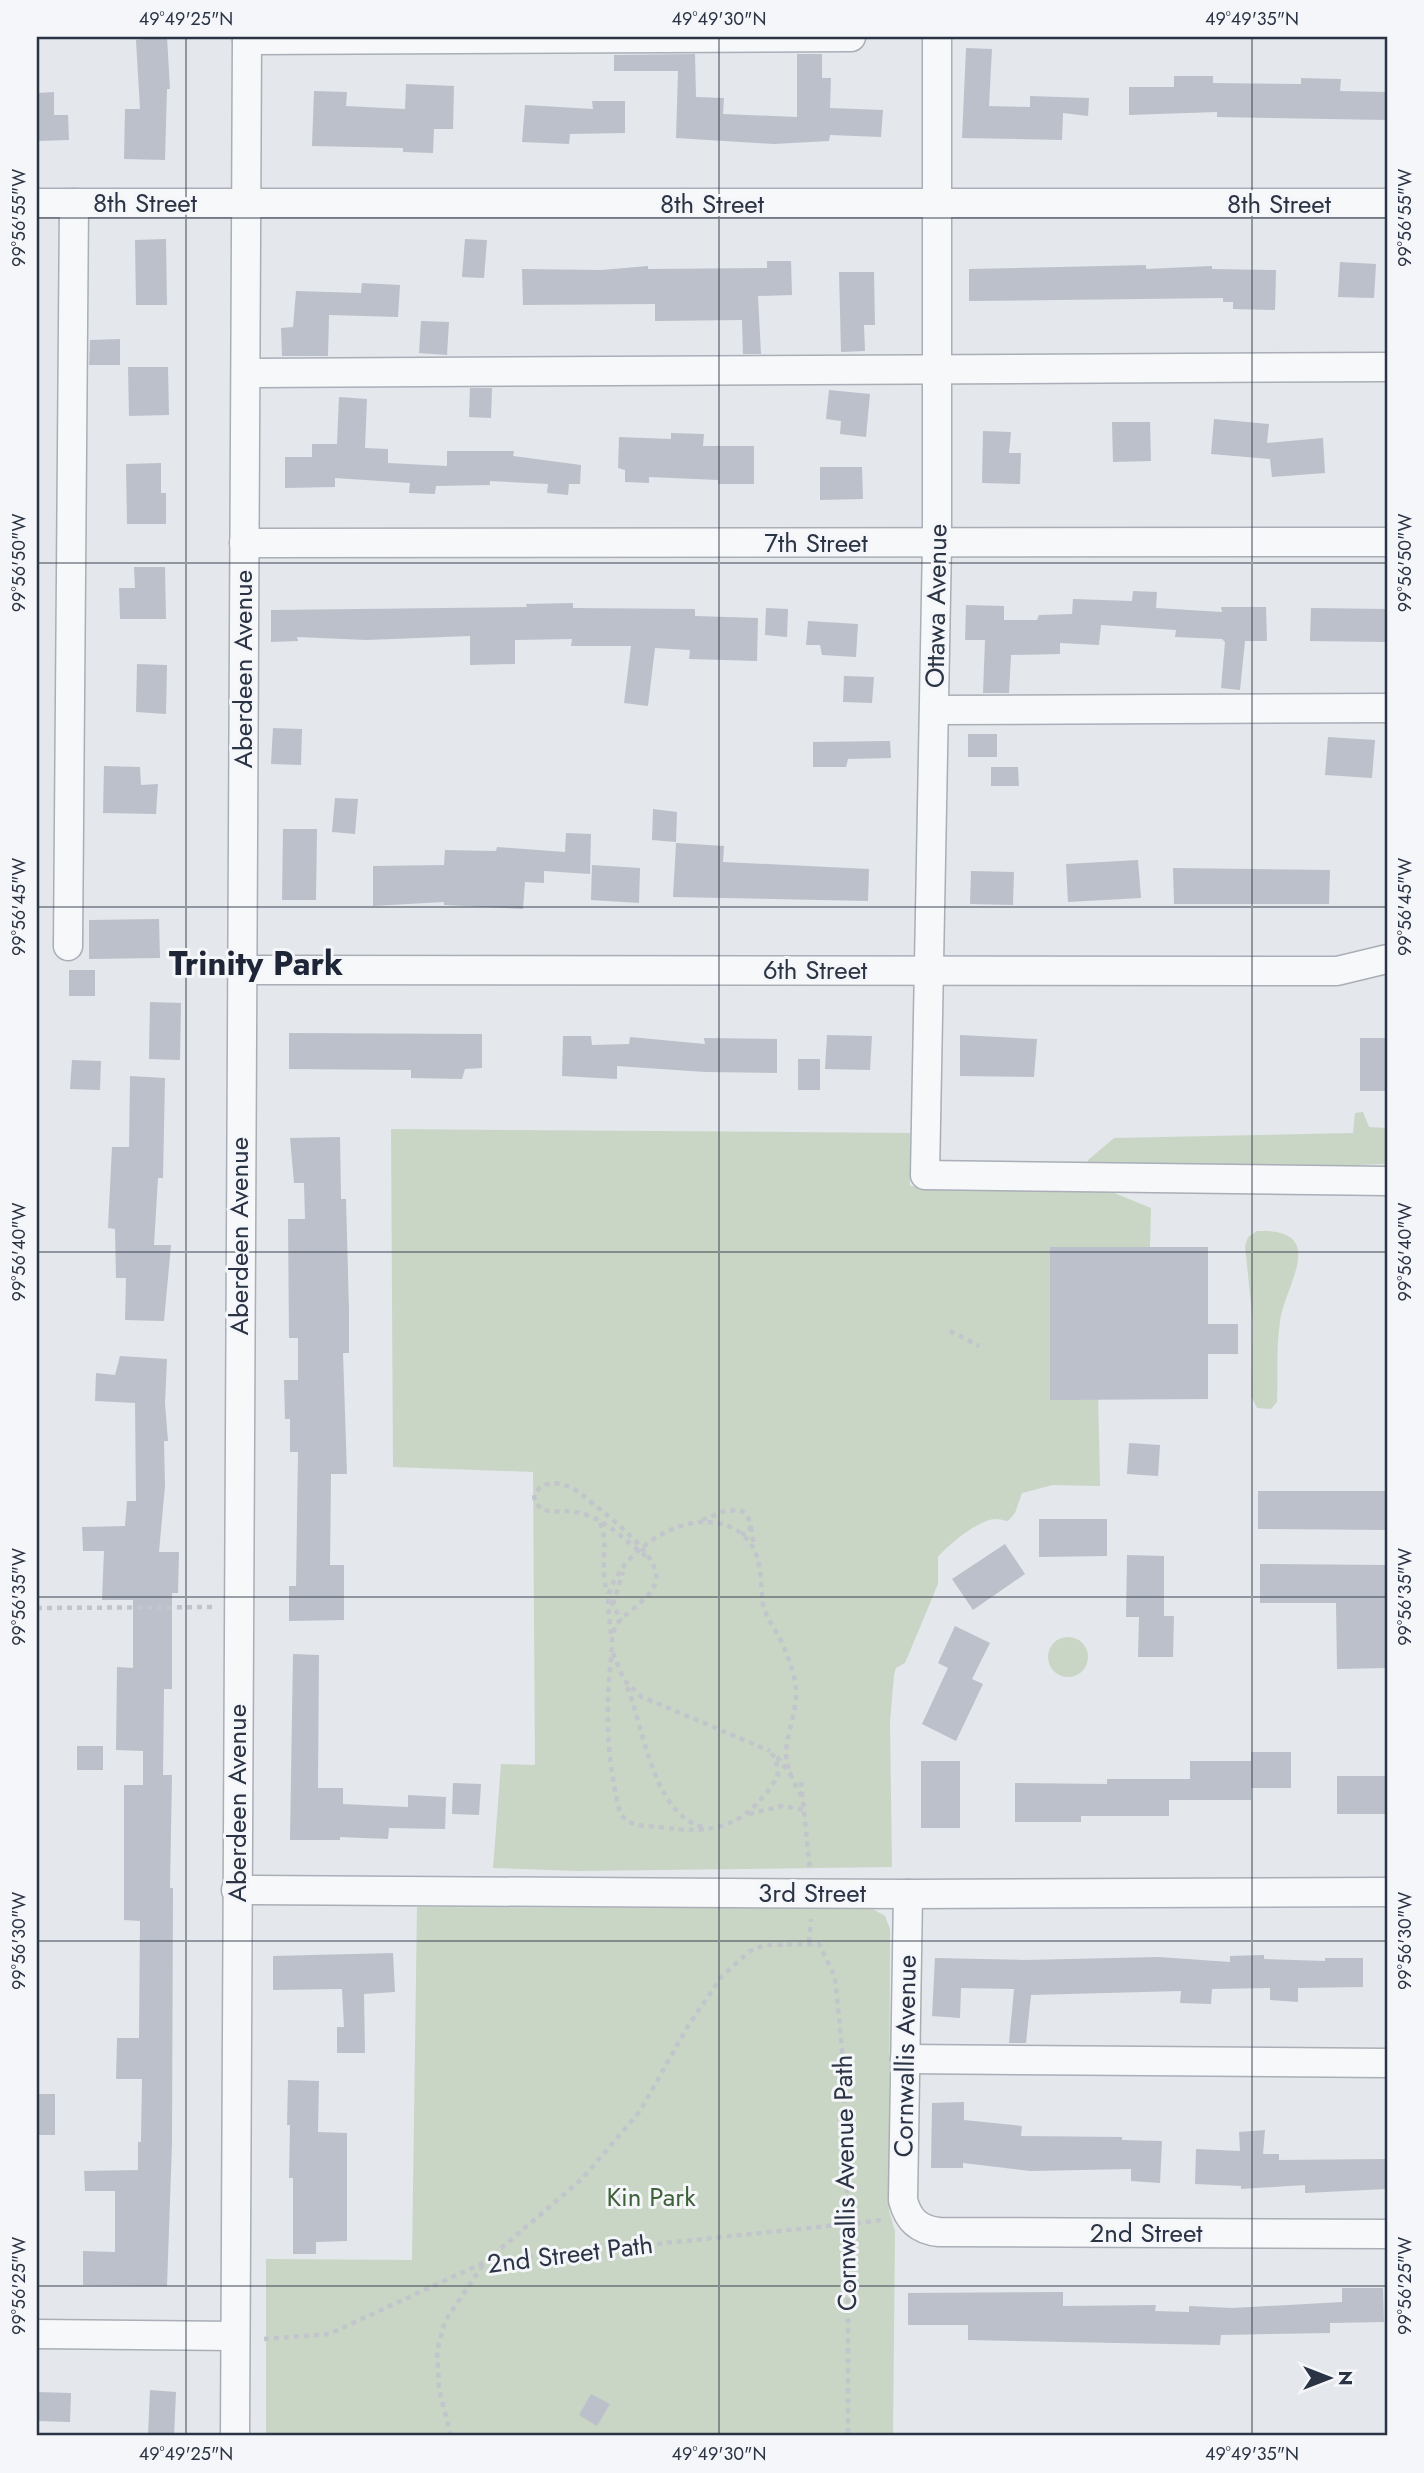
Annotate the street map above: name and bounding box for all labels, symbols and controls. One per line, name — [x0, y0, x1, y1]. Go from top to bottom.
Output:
text: 49°49'25"N — [139, 6, 233, 32]
text: 49°49'30"N — [672, 6, 766, 32]
text: 49°49'35"N — [1205, 6, 1299, 32]
text: 99°56'55"W — [6, 169, 32, 267]
text: 99°56'55"W — [1392, 169, 1418, 267]
street label: 8th Street — [93, 184, 198, 222]
street label: 8th Street — [660, 185, 765, 223]
street label: 8th Street — [1227, 185, 1332, 223]
text: 99°56'50"W — [6, 514, 32, 612]
text: 99°56'50"W — [1392, 514, 1418, 612]
street label: Ottawa Avenue — [916, 523, 956, 689]
street label: 7th Street — [764, 524, 868, 562]
street label: Aberdeen Avenue — [224, 570, 262, 768]
text: 99°56'45"W — [6, 858, 32, 956]
text: 99°56'45"W — [1392, 858, 1418, 956]
district label: Trinity Park — [169, 940, 343, 987]
street label: 6th Street — [763, 951, 868, 989]
street label: Aberdeen Avenue — [220, 1137, 258, 1335]
text: 99°56'40"W — [6, 1202, 32, 1301]
text: 99°56'40"W — [1392, 1202, 1418, 1301]
text: 99°56'35"W — [6, 1548, 32, 1646]
text: 99°56'35"W — [1392, 1548, 1418, 1646]
street label: Aberdeen Avenue — [218, 1704, 256, 1902]
street label: 3rd Street — [758, 1874, 867, 1912]
text: 99°56'30"W — [6, 1892, 32, 1990]
text: 99°56'30"W — [1392, 1892, 1418, 1990]
street label: Cornwallis Avenue — [884, 1954, 926, 2158]
street label: Cornwallis Avenue Path — [824, 2055, 866, 2311]
park label: Kin Park — [606, 2178, 696, 2216]
street label: 2nd Street — [1089, 2214, 1203, 2252]
street label: 2nd Street Path — [485, 2225, 655, 2283]
text: 99°56'25"W — [6, 2237, 32, 2335]
text: 99°56'25"W — [1392, 2237, 1418, 2335]
north arrow — [1294, 2344, 1364, 2414]
text: N — [1332, 2370, 1359, 2386]
text: 49°49'25"N — [139, 2441, 233, 2467]
text: 49°49'30"N — [672, 2441, 766, 2467]
text: 49°49'35"N — [1205, 2441, 1299, 2467]

